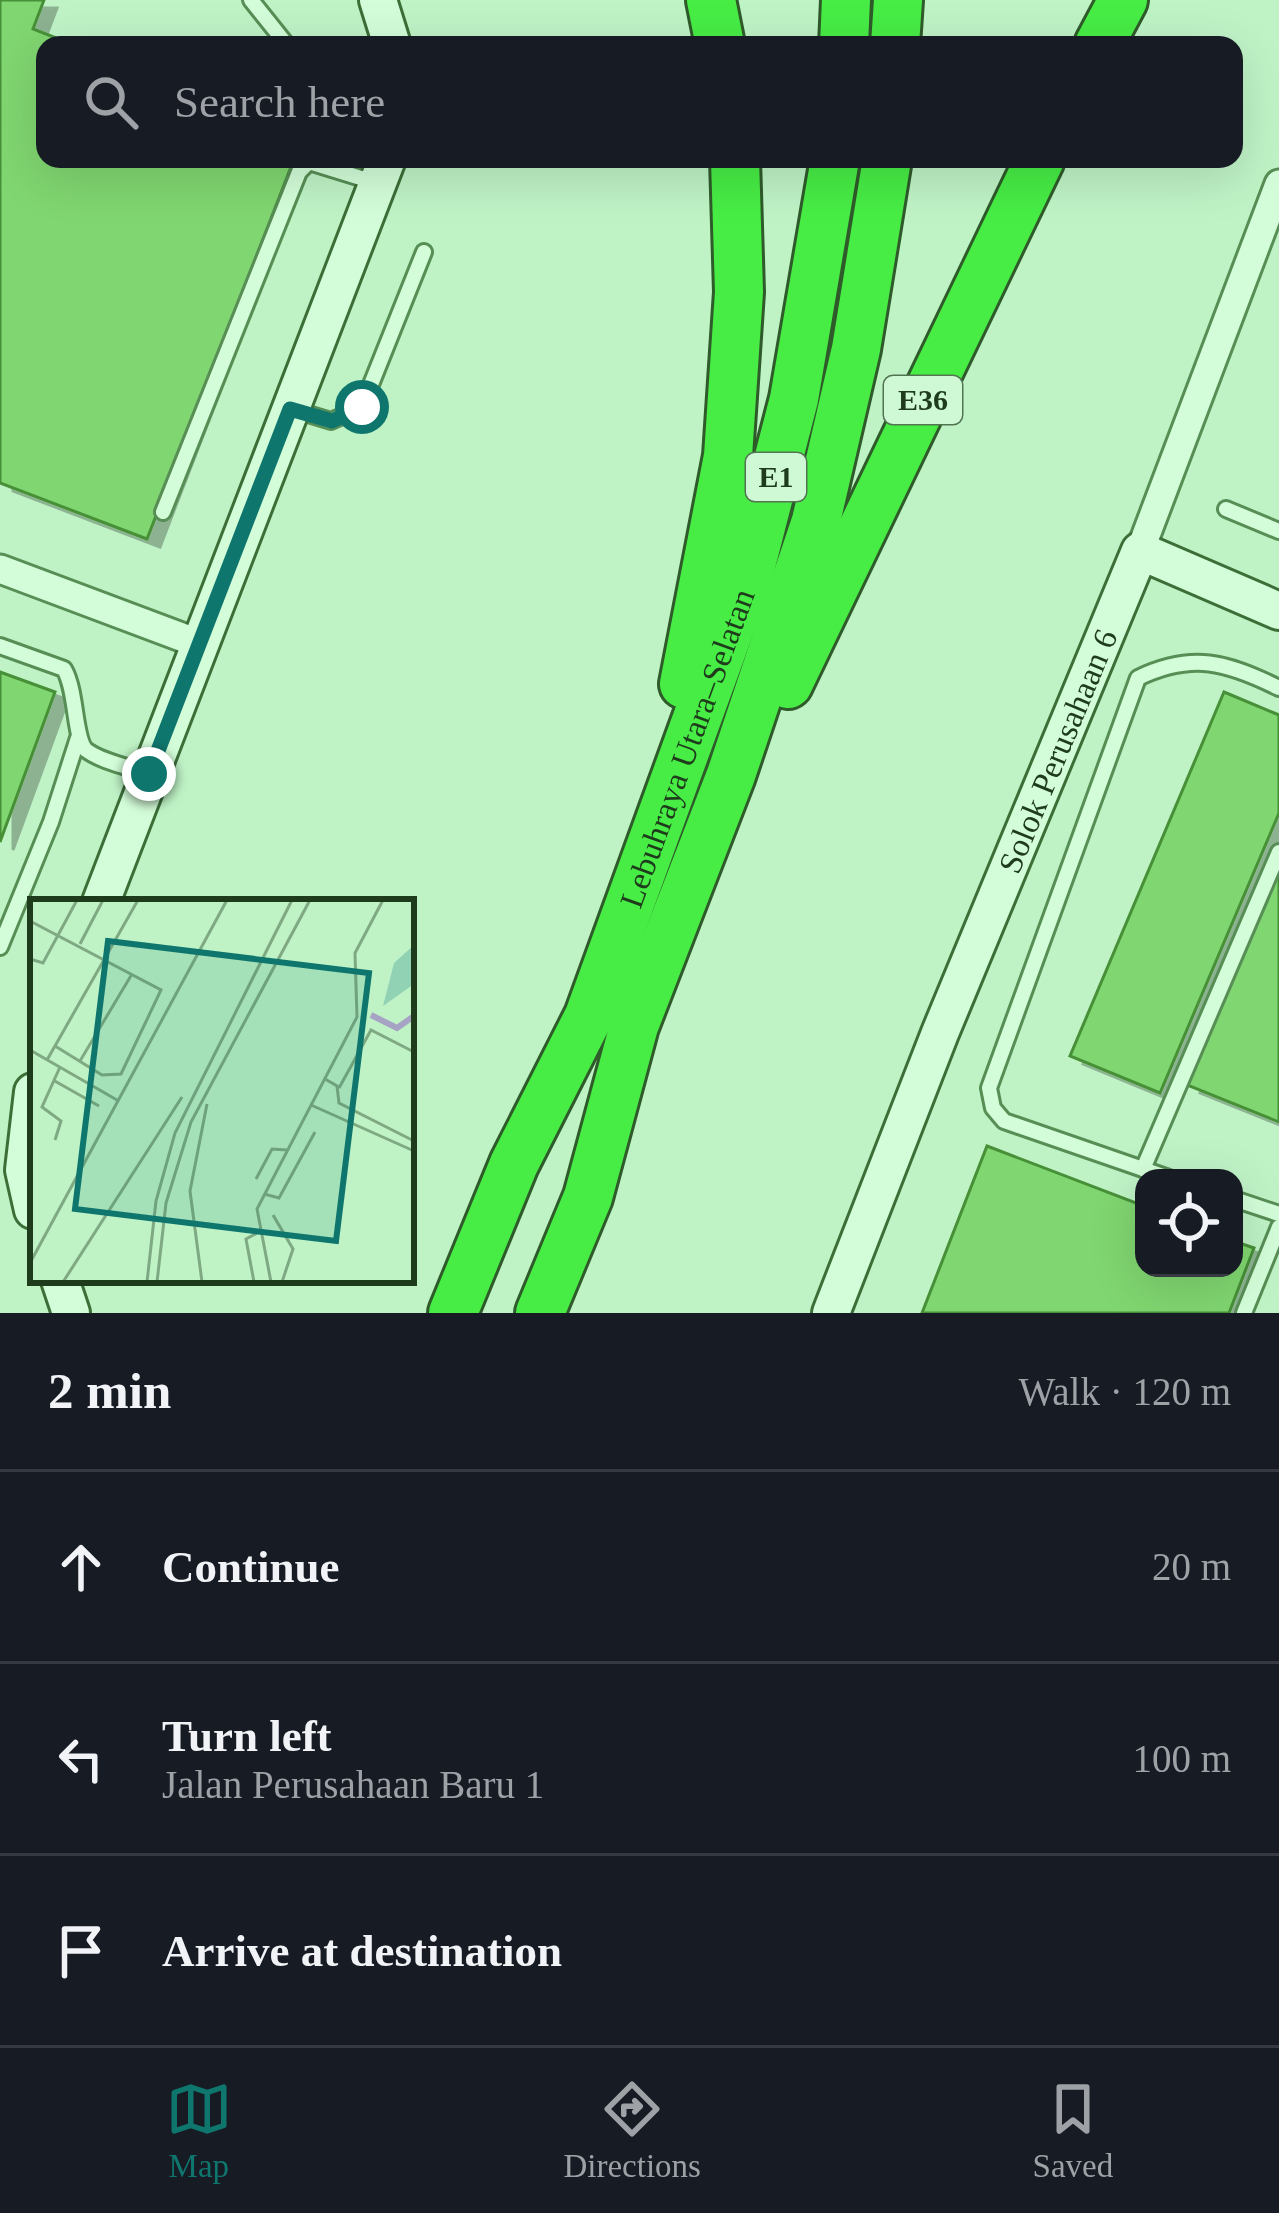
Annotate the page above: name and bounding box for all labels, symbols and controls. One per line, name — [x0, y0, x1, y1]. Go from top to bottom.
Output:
search box — [36, 36, 1243, 168]
icon: search — [78, 69, 144, 135]
text: Search here — [174, 77, 385, 127]
road number: E36 — [884, 376, 962, 424]
route start — [335, 380, 389, 434]
road number: E1 — [746, 453, 806, 501]
street label: Lebuhraya Utara–Selatan — [613, 584, 762, 913]
street label: Solok Perusahaan 6 — [992, 624, 1125, 878]
route end — [122, 747, 176, 801]
inset map — [30, 899, 414, 1283]
map controls — [1135, 1169, 1243, 1277]
button: locate — [1135, 1169, 1243, 1277]
text: 2 min — [48, 1363, 171, 1419]
text: Walk · 120 m — [1019, 1370, 1231, 1413]
icon: ahead — [48, 1534, 114, 1600]
text: Continue — [162, 1542, 340, 1592]
text: 20 m — [1152, 1545, 1231, 1588]
text: Turn left — [162, 1711, 332, 1761]
icon: left — [48, 1726, 114, 1792]
text: 100 m — [1132, 1737, 1231, 1780]
text: Jalan Perusahaan Baru 1 — [162, 1763, 544, 1806]
icon: arrive — [48, 1918, 114, 1984]
text: Arrive at destination — [162, 1926, 562, 1976]
tab: Map — [166, 2076, 232, 2185]
tab: Directions — [563, 2076, 701, 2185]
tab: Saved — [1033, 2076, 1113, 2185]

